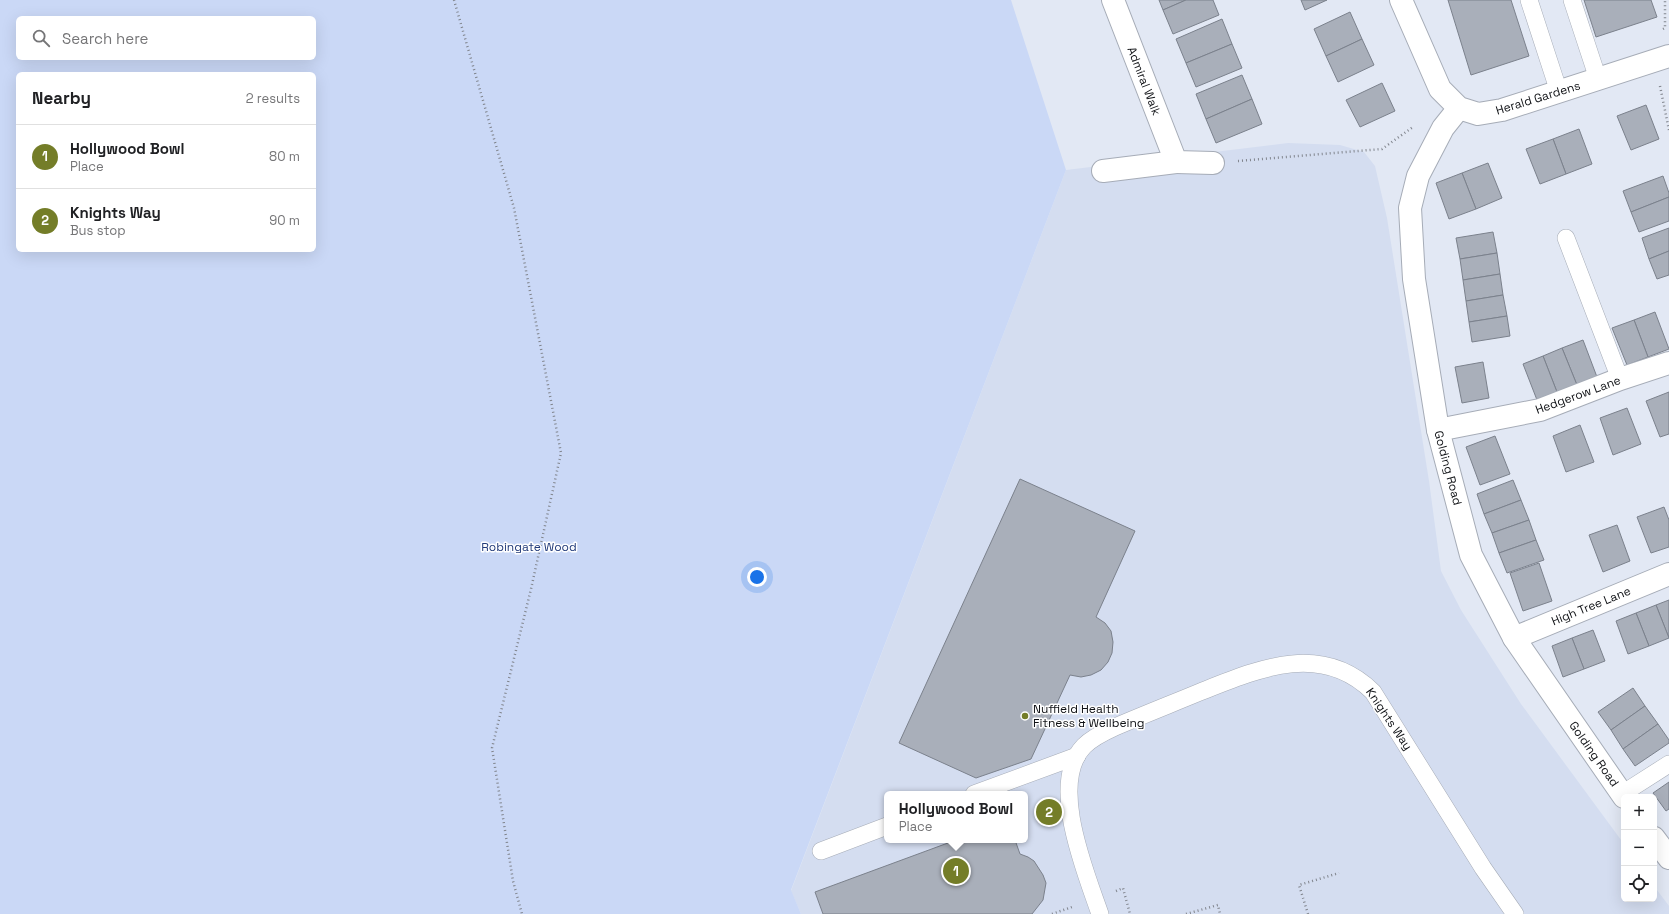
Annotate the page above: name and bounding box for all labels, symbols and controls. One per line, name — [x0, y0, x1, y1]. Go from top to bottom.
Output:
search box — [16, 16, 316, 60]
icon: search — [30, 27, 52, 49]
text: Search here — [62, 29, 148, 48]
street label: Admiral Walk — [1124, 44, 1165, 118]
street label: Herald Gardens — [1494, 78, 1582, 118]
text: Nearby — [32, 87, 91, 109]
text: 2 results — [246, 90, 300, 107]
text: Hollywood Bowl — [70, 139, 185, 158]
text: 1 — [42, 148, 48, 165]
text: 80 m — [269, 148, 300, 165]
text: Place — [70, 158, 104, 175]
text: Knights Way — [70, 203, 161, 222]
text: 2 — [41, 212, 49, 229]
text: 90 m — [269, 212, 300, 229]
text: Bus stop — [70, 222, 126, 239]
street label: Hedgerow Lane — [1533, 372, 1623, 418]
street label: Golding Road — [1430, 429, 1466, 507]
park label: Robingate Wood — [481, 539, 577, 555]
your location — [747, 567, 767, 587]
street label: High Tree Lane — [1549, 583, 1633, 629]
street label: Knights Way — [1362, 685, 1416, 753]
place label: Nuffield Health Fitness & Wellbeing — [1033, 701, 1145, 731]
marker: Nuffield Health Fitness & Wellbeing — [1020, 711, 1030, 721]
street label: Golding Road — [1565, 718, 1623, 790]
popup — [884, 791, 1028, 843]
map controls — [1621, 794, 1657, 902]
button: + — [1621, 794, 1657, 830]
pin: 2 — [1036, 797, 1062, 827]
text: Hollywood Bowl — [899, 799, 1013, 818]
text: Place — [899, 818, 932, 835]
button: − — [1621, 830, 1657, 866]
pin: 1 — [943, 856, 969, 886]
button: locate — [1621, 866, 1657, 902]

